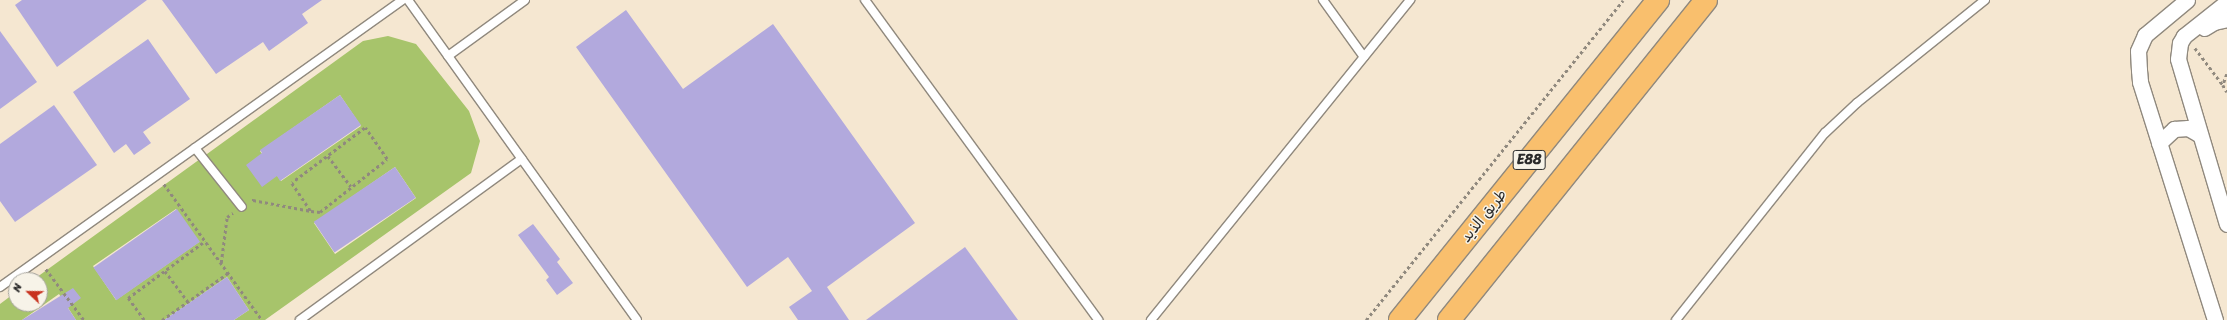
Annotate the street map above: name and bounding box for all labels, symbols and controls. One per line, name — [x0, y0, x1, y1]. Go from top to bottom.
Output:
road number: E88 — [1512, 148, 1546, 172]
street label: طريق الذيد — [1457, 186, 1511, 246]
north arrow — [8, 272, 48, 312]
text: N — [7, 281, 28, 295]

